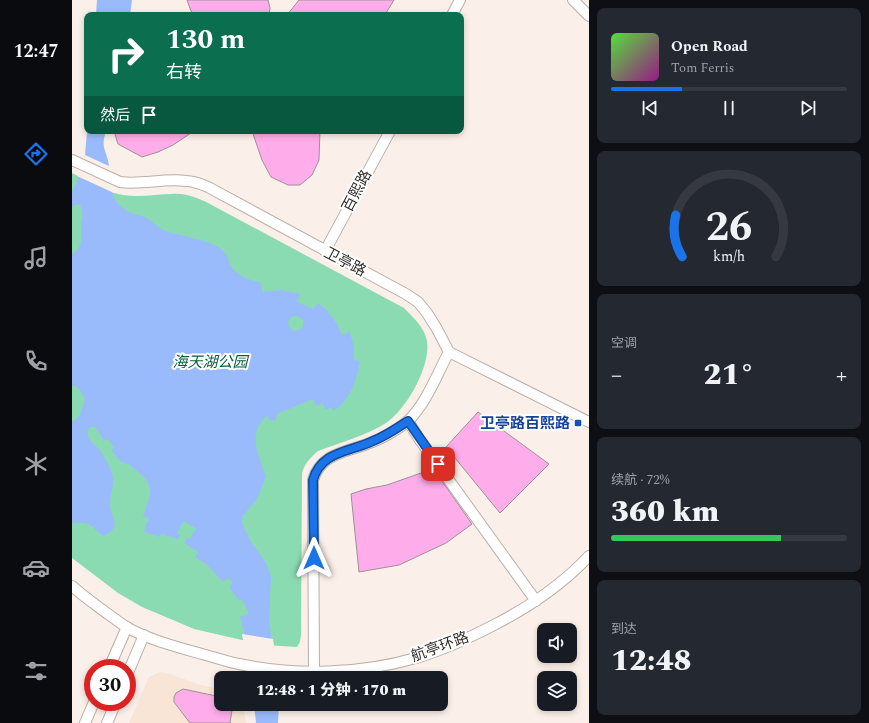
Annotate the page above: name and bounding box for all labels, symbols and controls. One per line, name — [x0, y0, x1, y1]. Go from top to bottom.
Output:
text: 130 m — [166, 18, 245, 61]
icon: right — [100, 28, 152, 80]
text: Open Road — [671, 35, 748, 58]
text: 12:47 — [13, 38, 59, 65]
text: Tom Ferris — [671, 58, 734, 78]
text: 右转 — [166, 59, 202, 86]
icon: previous — [639, 97, 661, 119]
icon: pause — [718, 97, 740, 119]
icon: next — [797, 97, 819, 119]
text: 然后 — [100, 104, 130, 127]
icon: arrive — [138, 104, 160, 126]
icon: directions — [22, 140, 50, 168]
street label: 百熙路 — [336, 166, 378, 216]
text: 26 — [706, 195, 752, 258]
street label: 卫亭路 — [320, 241, 370, 283]
icon: music — [22, 244, 50, 272]
text: km/h — [713, 245, 745, 267]
text: 空调 — [611, 333, 637, 353]
icon: phone — [22, 347, 50, 375]
park label: 海天湖公园 — [172, 351, 249, 374]
text: 21° — [704, 352, 755, 398]
text: − — [611, 359, 622, 392]
text: + — [836, 359, 847, 392]
place label: 卫亭路百熙路 — [480, 412, 570, 435]
marker: 卫亭路百熙路 — [573, 418, 583, 428]
pin — [421, 447, 455, 481]
icon: climate — [22, 450, 50, 478]
icon: arrive — [427, 453, 449, 475]
text: 续航 · 72% — [611, 470, 670, 490]
text: 360 km — [611, 489, 719, 535]
position arrow — [293, 537, 335, 579]
icon: car — [22, 554, 50, 582]
text: 到达 — [611, 619, 637, 639]
map controls — [537, 623, 577, 711]
button: sound — [537, 623, 577, 663]
street label: 航亭环路 — [408, 626, 472, 668]
text: 12:48 — [611, 638, 691, 684]
icon: filters — [22, 657, 50, 685]
speed limit sign: 30 — [84, 659, 136, 711]
button: layers — [537, 671, 577, 711]
text: 12:48 · 1 分钟 · 170 m — [256, 679, 406, 702]

